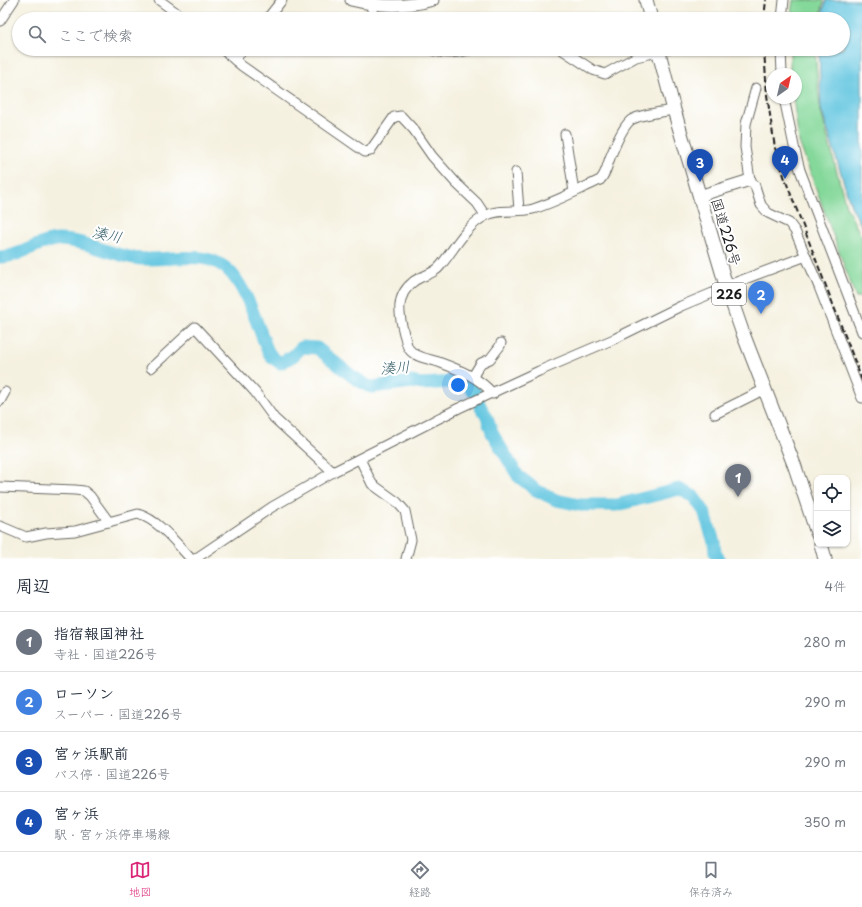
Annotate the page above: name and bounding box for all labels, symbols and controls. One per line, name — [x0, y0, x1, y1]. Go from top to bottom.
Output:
search box — [12, 12, 850, 56]
icon: search — [26, 23, 48, 45]
text: ここで検索 — [58, 23, 133, 46]
north arrow — [766, 68, 802, 104]
pin: 4 — [772, 146, 798, 179]
pin: 3 — [687, 149, 713, 182]
street label: 国道226号 — [706, 195, 747, 268]
water label: 湊川 — [90, 219, 125, 248]
pin: 2 — [748, 281, 774, 314]
road number: 226 — [712, 283, 746, 305]
water label: 湊川 — [379, 354, 411, 379]
your location — [448, 375, 468, 395]
pin: 1 — [725, 464, 751, 497]
map controls — [814, 475, 850, 547]
button: locate — [814, 475, 850, 511]
button: layers — [814, 511, 850, 547]
text: 周辺 — [16, 572, 50, 598]
text: 4件 — [824, 576, 846, 595]
text: 指宿報国神社 — [54, 621, 144, 644]
text: 1 — [26, 632, 32, 651]
text: 280 m — [804, 632, 846, 651]
text: 寺社 · 国道226号 — [54, 644, 157, 663]
text: ローソン — [54, 681, 114, 704]
text: 2 — [24, 692, 34, 711]
text: 290 m — [805, 692, 846, 711]
text: スーパー · 国道226号 — [54, 704, 182, 723]
text: 宮ヶ浜駅前 — [54, 741, 129, 764]
text: 3 — [25, 752, 33, 771]
text: 290 m — [805, 752, 846, 771]
text: バス停 · 国道226号 — [54, 764, 170, 783]
text: 宮ヶ浜 — [54, 801, 99, 824]
text: 4 — [25, 812, 33, 831]
text: 350 m — [804, 812, 846, 831]
text: 駅 · 宮ヶ浜停車場線 — [54, 824, 170, 843]
tab: 地図 — [129, 859, 151, 900]
tab: 経路 — [409, 859, 431, 900]
tab: 保存済み — [689, 859, 733, 900]

